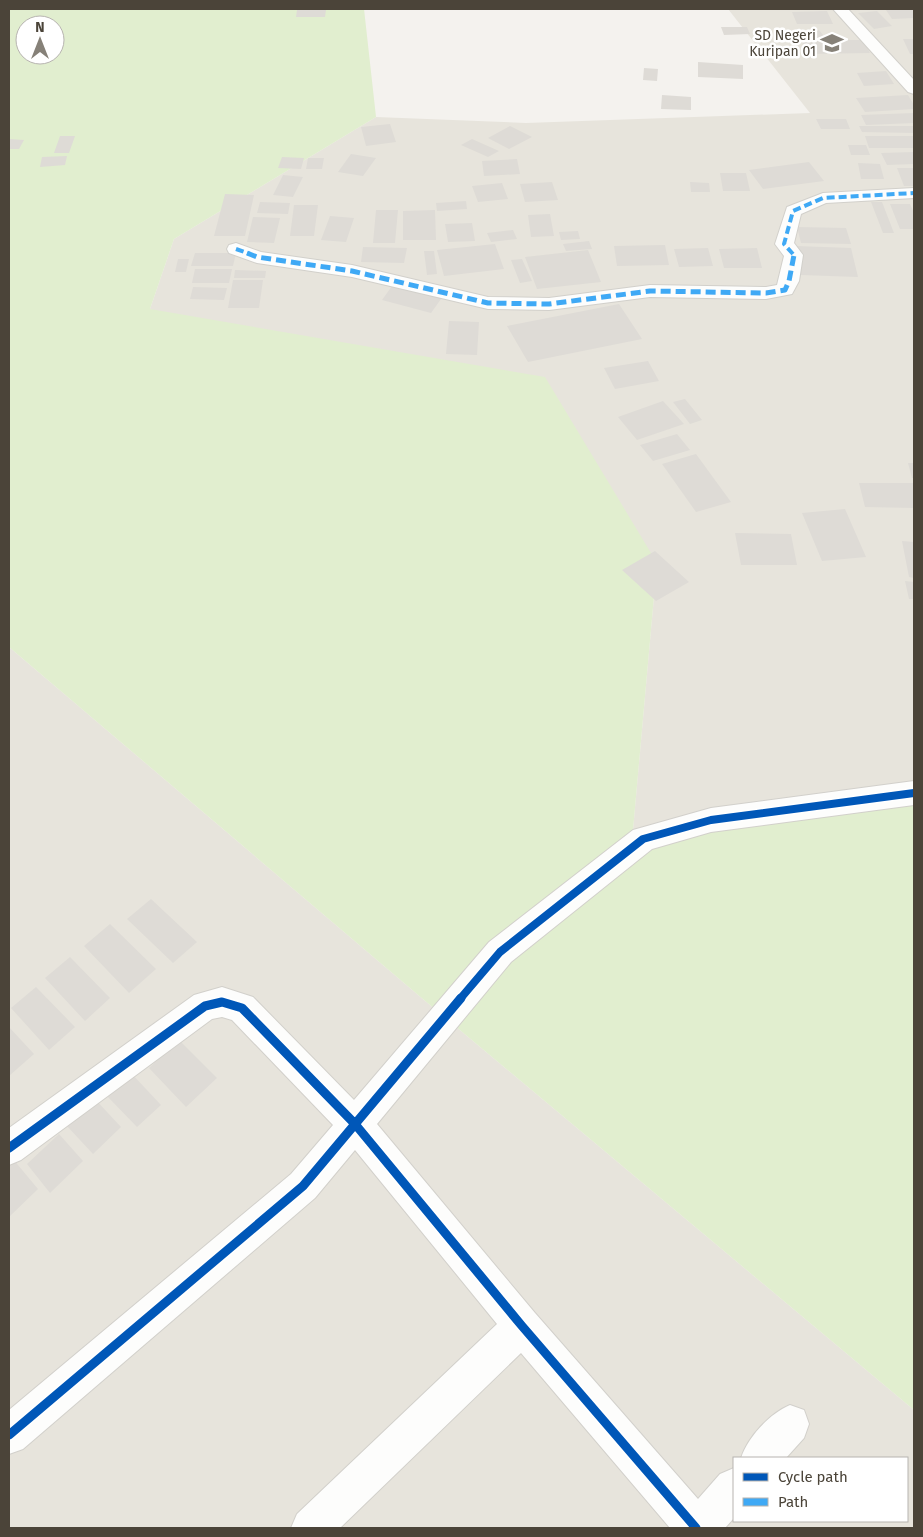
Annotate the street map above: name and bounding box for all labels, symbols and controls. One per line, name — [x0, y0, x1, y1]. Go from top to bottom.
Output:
north arrow — [15, 15, 65, 65]
text: N — [35, 19, 45, 36]
place label: SD Negeri Kuripan 01 — [749, 27, 816, 60]
school or university icon: SD Negeri Kuripan 01 — [819, 30, 845, 56]
legend — [733, 1457, 908, 1522]
text: Cycle path — [778, 1468, 848, 1486]
text: Path — [778, 1493, 808, 1511]

